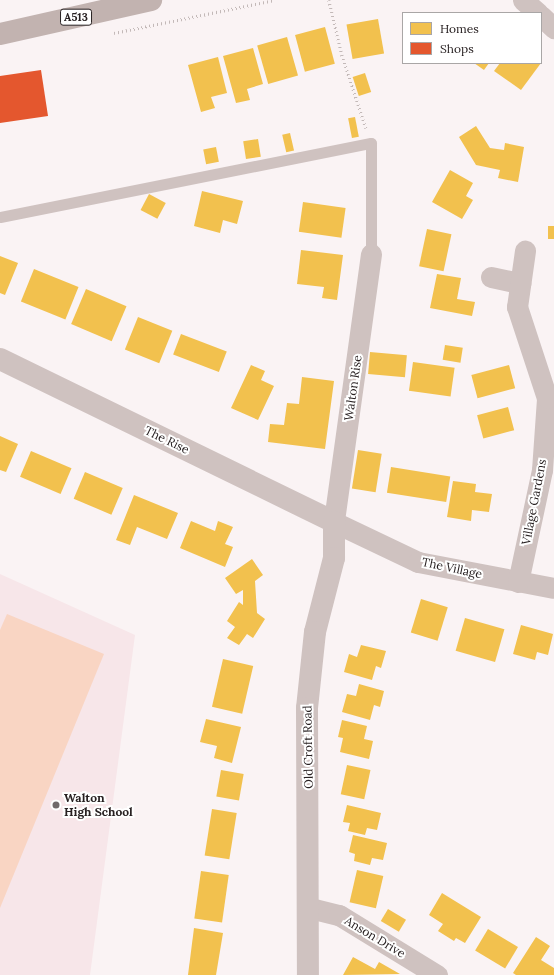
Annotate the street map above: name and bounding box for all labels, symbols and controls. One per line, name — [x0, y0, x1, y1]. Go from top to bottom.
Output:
road number: A513 — [60, 8, 92, 26]
legend — [402, 12, 542, 64]
text: Homes — [440, 21, 479, 36]
text: Shops — [440, 41, 474, 56]
street label: Walton Rise — [341, 354, 365, 422]
street label: The Rise — [142, 423, 192, 457]
street label: Village Gardens — [519, 458, 549, 546]
street label: The Village — [420, 555, 484, 581]
street label: Old Croft Road — [300, 705, 316, 789]
place label: Walton High School — [64, 791, 133, 819]
marker: Walton High School — [51, 800, 61, 810]
street label: Anson Drive — [342, 913, 408, 961]

